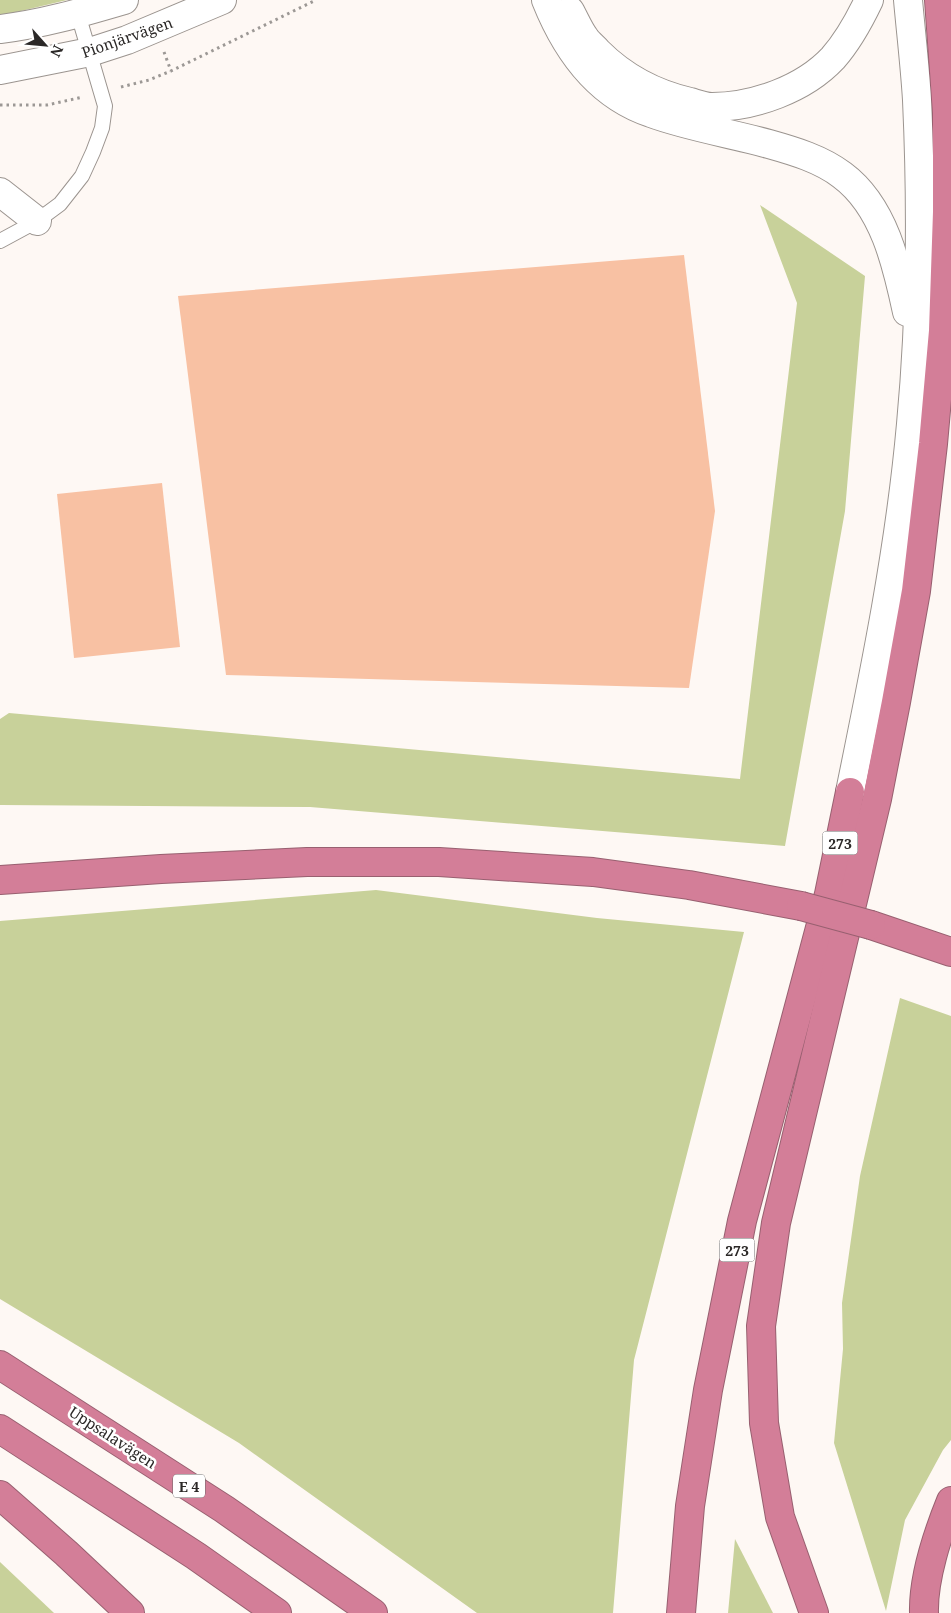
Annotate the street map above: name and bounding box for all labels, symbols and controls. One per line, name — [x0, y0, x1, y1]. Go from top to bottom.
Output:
street label: Pionjärvägen — [79, 12, 176, 62]
north arrow — [20, 20, 70, 70]
text: N — [46, 42, 68, 60]
road number: 273 — [822, 831, 858, 854]
road number: 273 — [720, 1238, 754, 1262]
street label: Uppsalavägen — [65, 1401, 161, 1473]
road number: E 4 — [173, 1474, 205, 1498]

